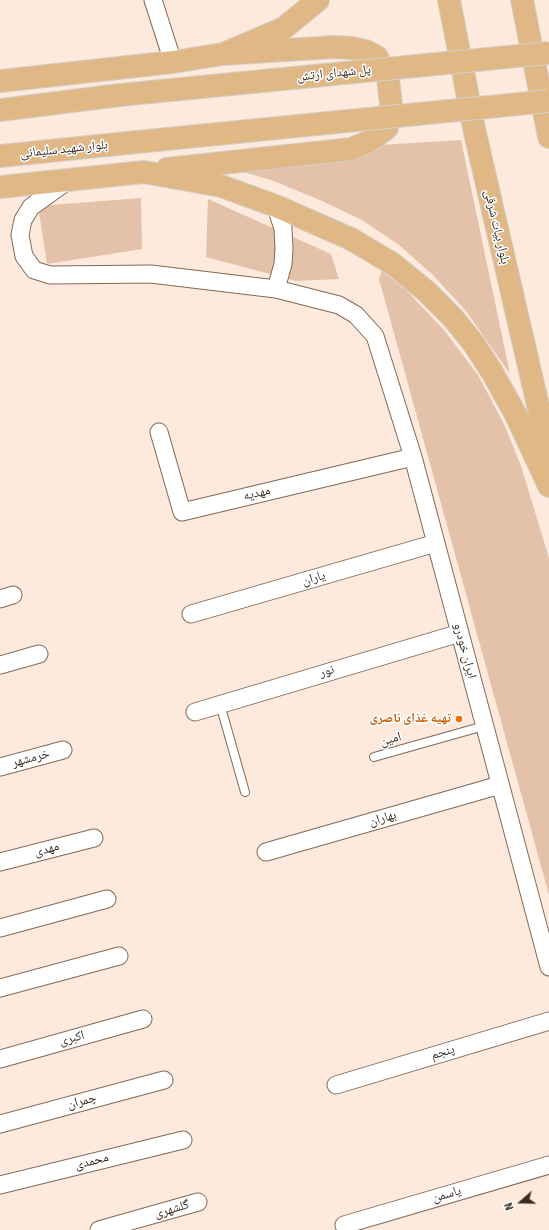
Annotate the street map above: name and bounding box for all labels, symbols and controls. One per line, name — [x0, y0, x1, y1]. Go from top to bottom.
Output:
street label: پل شهدای ارتش — [296, 62, 372, 86]
street label: بلوار شهید سلیمانی — [19, 138, 109, 162]
street label: بلوار بیات شرقی — [480, 188, 512, 266]
street label: مهدیه — [242, 483, 272, 505]
street label: یاران — [301, 568, 327, 590]
street label: ایران خودرو — [449, 621, 479, 681]
street label: نور — [318, 662, 336, 682]
place label: تهیه غذای ناصری — [369, 711, 451, 727]
marker: تهیه غذای ناصری — [454, 714, 464, 724]
street label: امین — [379, 730, 403, 750]
street label: خرمشهر — [10, 747, 52, 771]
street label: بهاران — [368, 808, 398, 830]
street label: مهدی — [33, 839, 61, 861]
street label: اکبری — [58, 1028, 86, 1050]
street label: پنجم — [429, 1042, 457, 1064]
street label: چمران — [66, 1091, 98, 1113]
street label: محمدی — [74, 1150, 110, 1174]
north arrow — [501, 1182, 541, 1222]
street label: یاسمن — [431, 1183, 463, 1207]
street label: گلشهری — [153, 1198, 191, 1222]
text: N — [501, 1200, 518, 1212]

